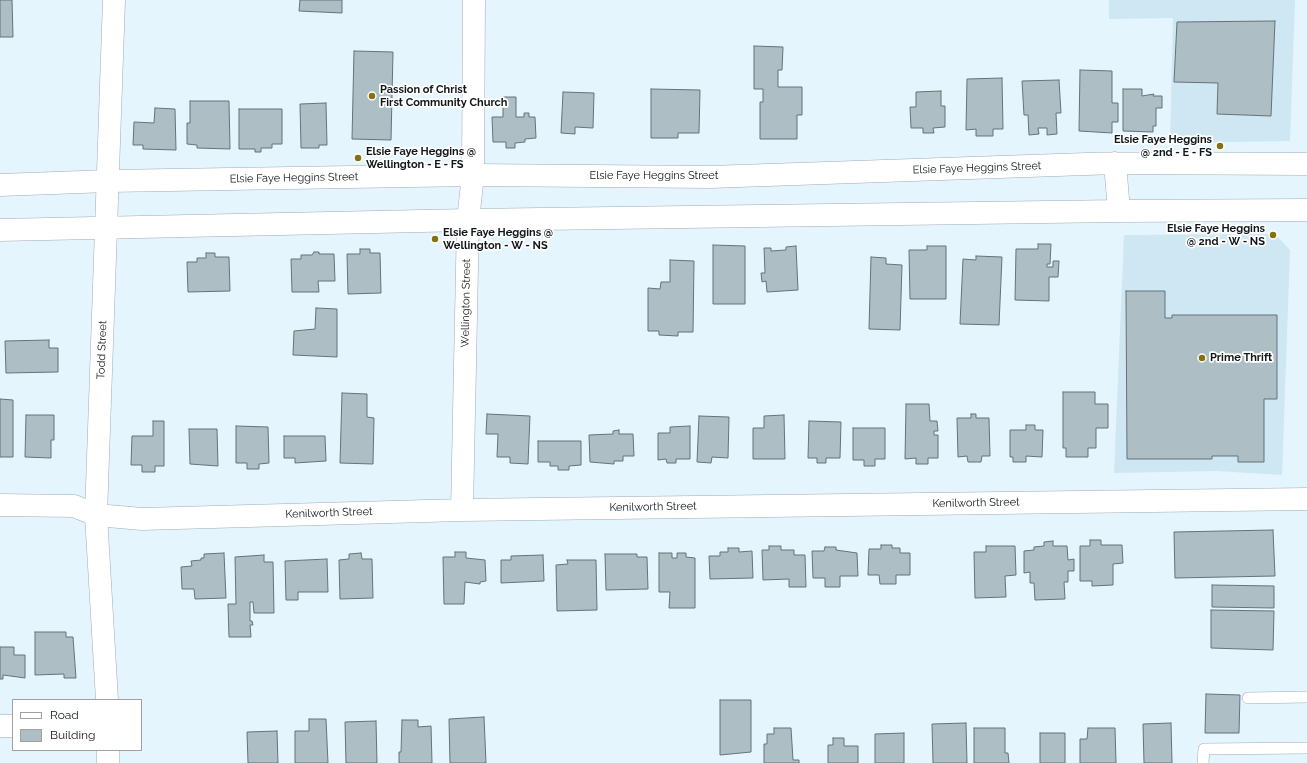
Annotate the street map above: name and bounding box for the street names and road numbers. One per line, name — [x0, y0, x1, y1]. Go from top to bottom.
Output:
street label: Elsie Faye Heggins Street — [912, 159, 1042, 177]
street label: Elsie Faye Heggins Street — [590, 169, 718, 183]
street label: Elsie Faye Heggins Street — [230, 170, 358, 186]
street label: Wellington Street — [459, 259, 473, 347]
street label: Todd Street — [94, 320, 110, 380]
street label: Kenilworth Street — [932, 496, 1020, 510]
street label: Kenilworth Street — [609, 500, 697, 514]
street label: Kenilworth Street — [285, 505, 373, 521]

